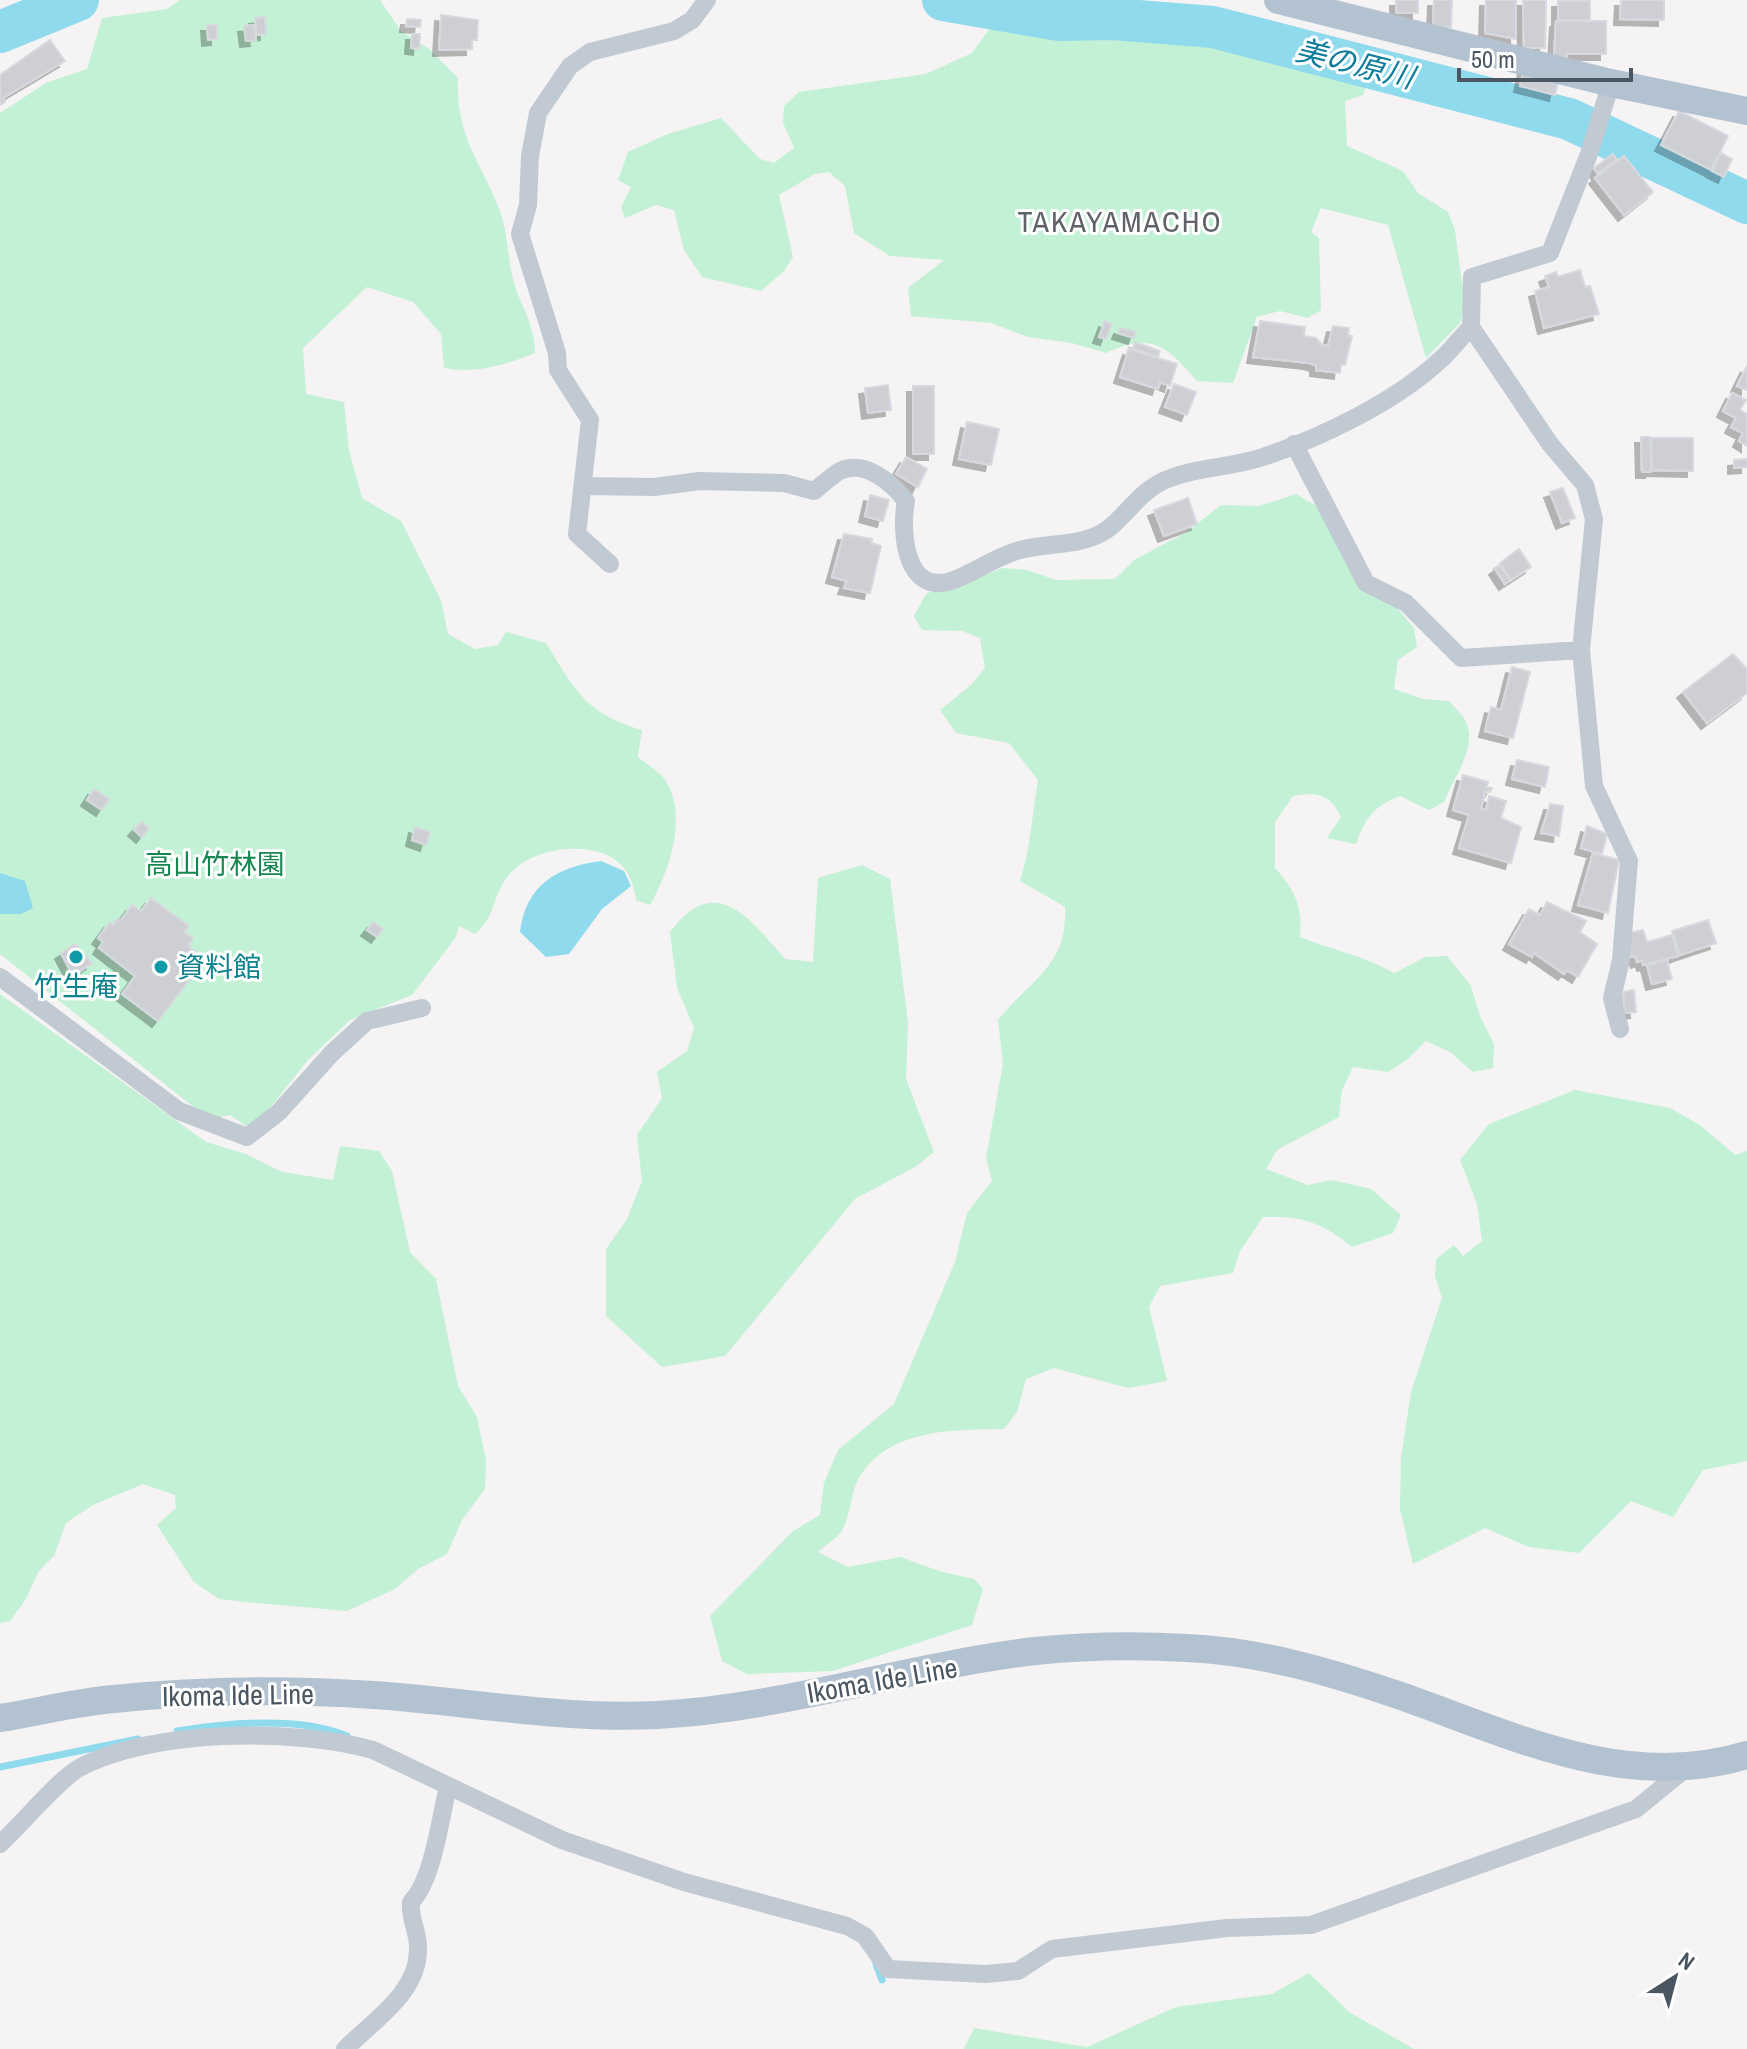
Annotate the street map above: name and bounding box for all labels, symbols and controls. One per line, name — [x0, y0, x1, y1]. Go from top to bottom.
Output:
water label: 美の原川 — [1292, 29, 1421, 98]
scale bar — [1459, 32, 1631, 82]
text: 50 m — [1471, 43, 1515, 75]
district label: TAKAYAMACHO — [1017, 201, 1223, 241]
park label: 高山竹林園 — [145, 845, 285, 883]
marker: 竹生庵 — [67, 948, 85, 966]
place label: 資料館 — [177, 948, 261, 986]
marker: 資料館 — [152, 958, 170, 976]
place label: 竹生庵 — [34, 967, 118, 1005]
street label: Ikoma Ide Line — [804, 1648, 960, 1712]
street label: Ikoma Ide Line — [162, 1675, 314, 1715]
north arrow — [1635, 1937, 1715, 2017]
text: N — [1673, 1945, 1701, 1977]

